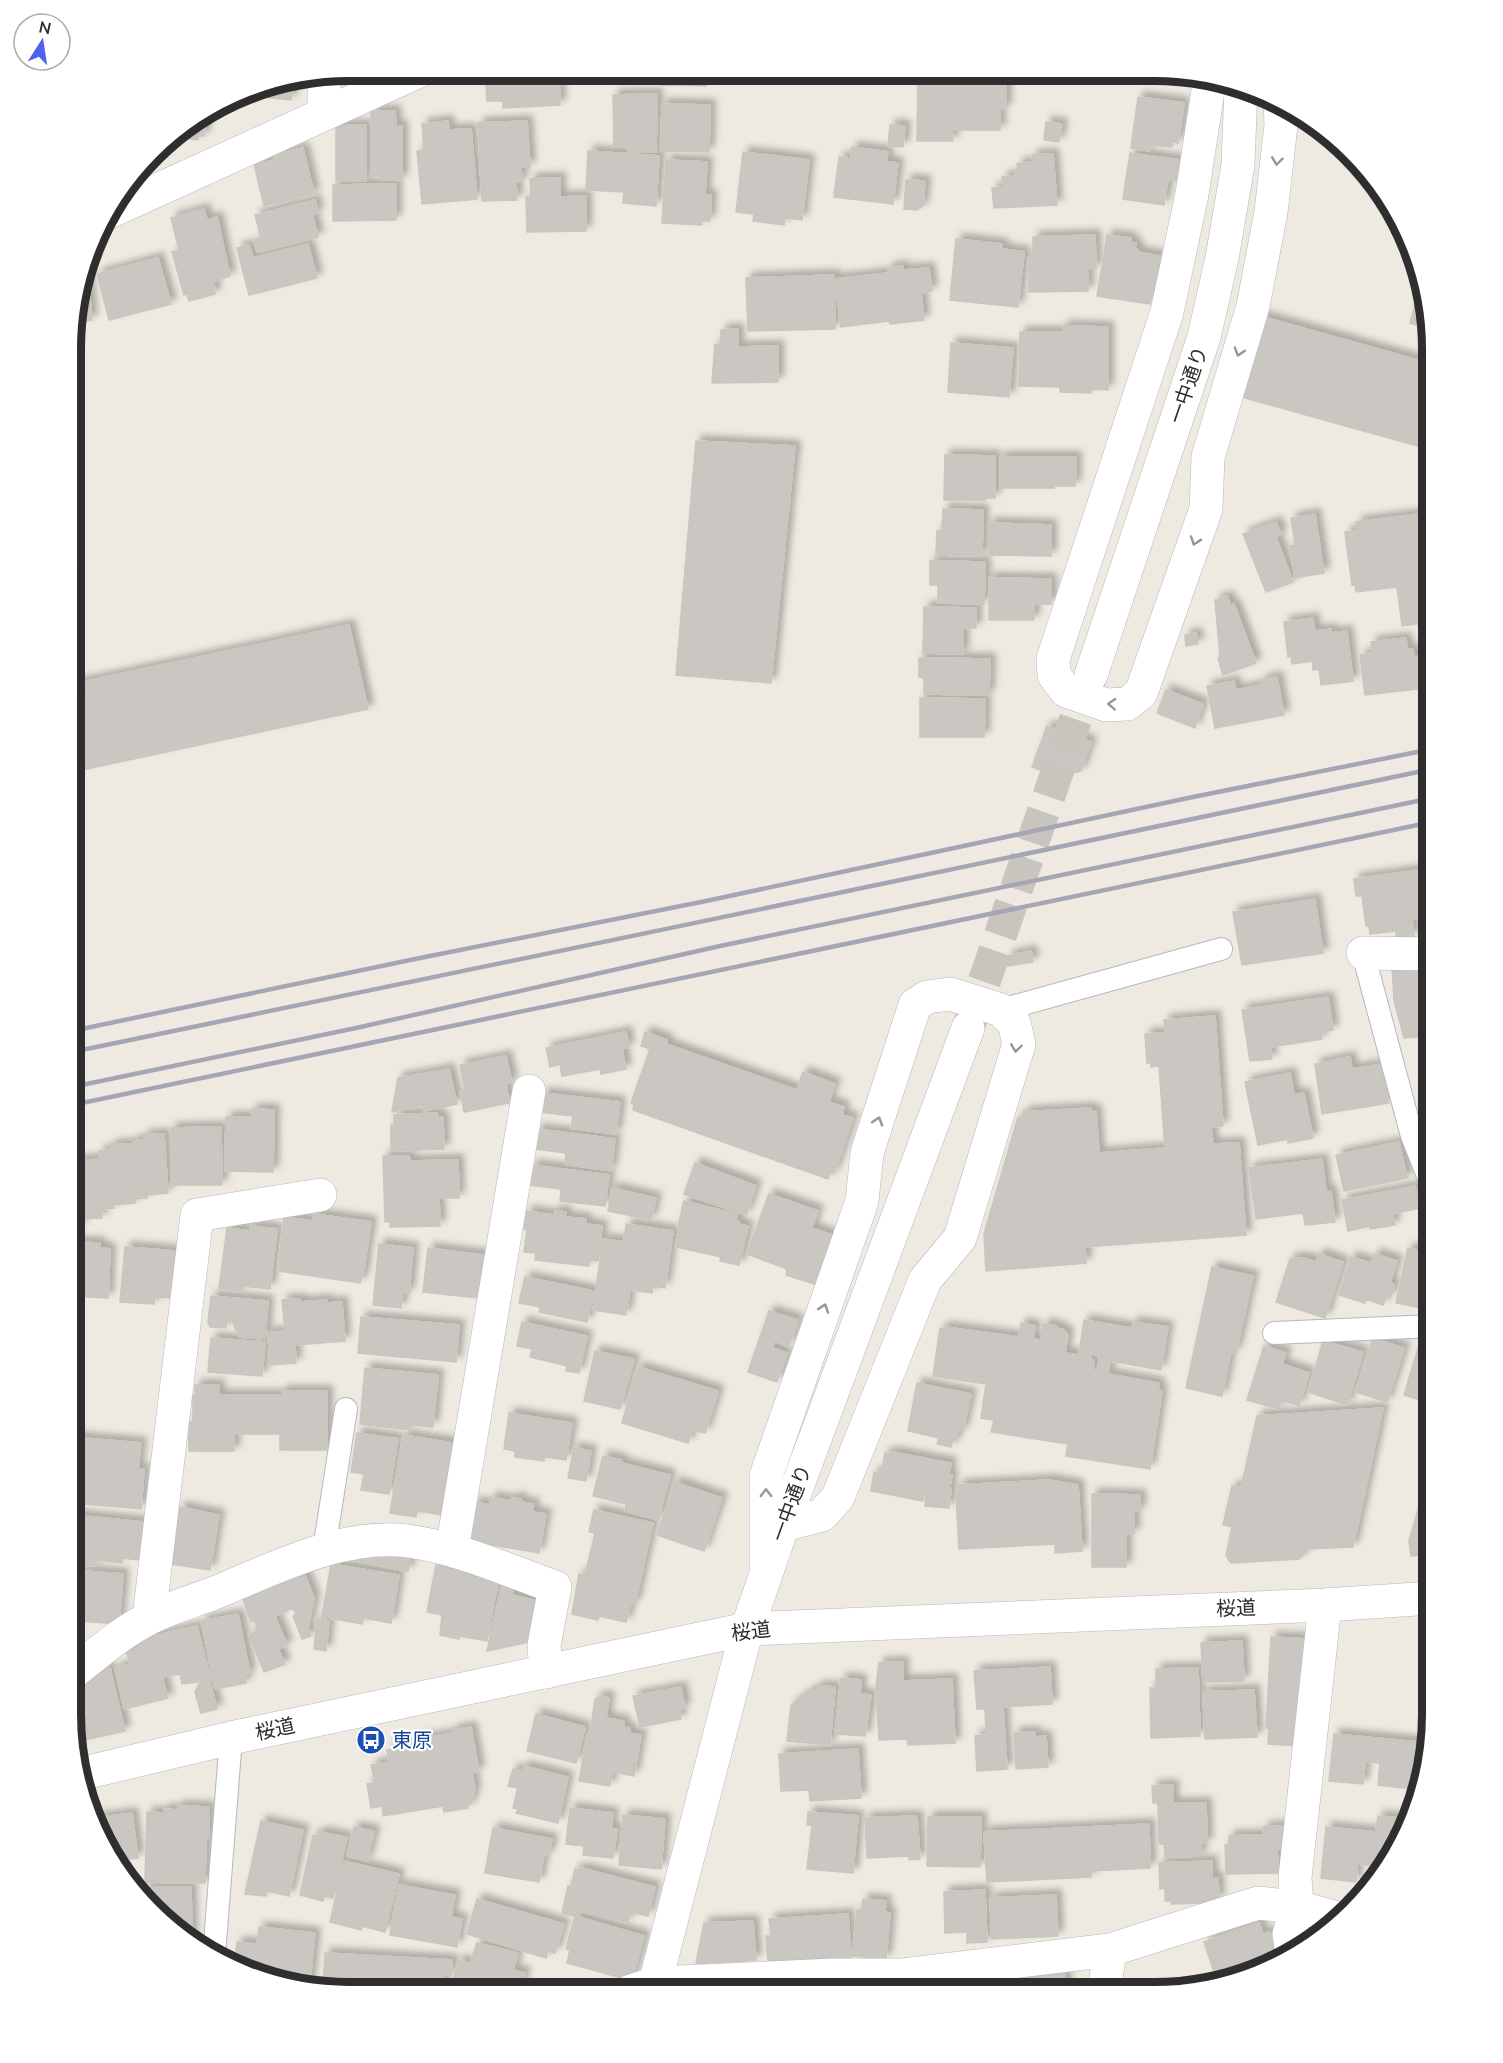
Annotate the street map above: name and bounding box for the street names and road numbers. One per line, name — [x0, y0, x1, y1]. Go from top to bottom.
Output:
street label: 一中通り — [1163, 343, 1214, 427]
street label: 一中通り — [765, 1461, 818, 1545]
street label: 桜道 — [1216, 1594, 1256, 1623]
street label: 桜道 — [730, 1616, 773, 1647]
street label: 桜道 — [253, 1712, 297, 1747]

